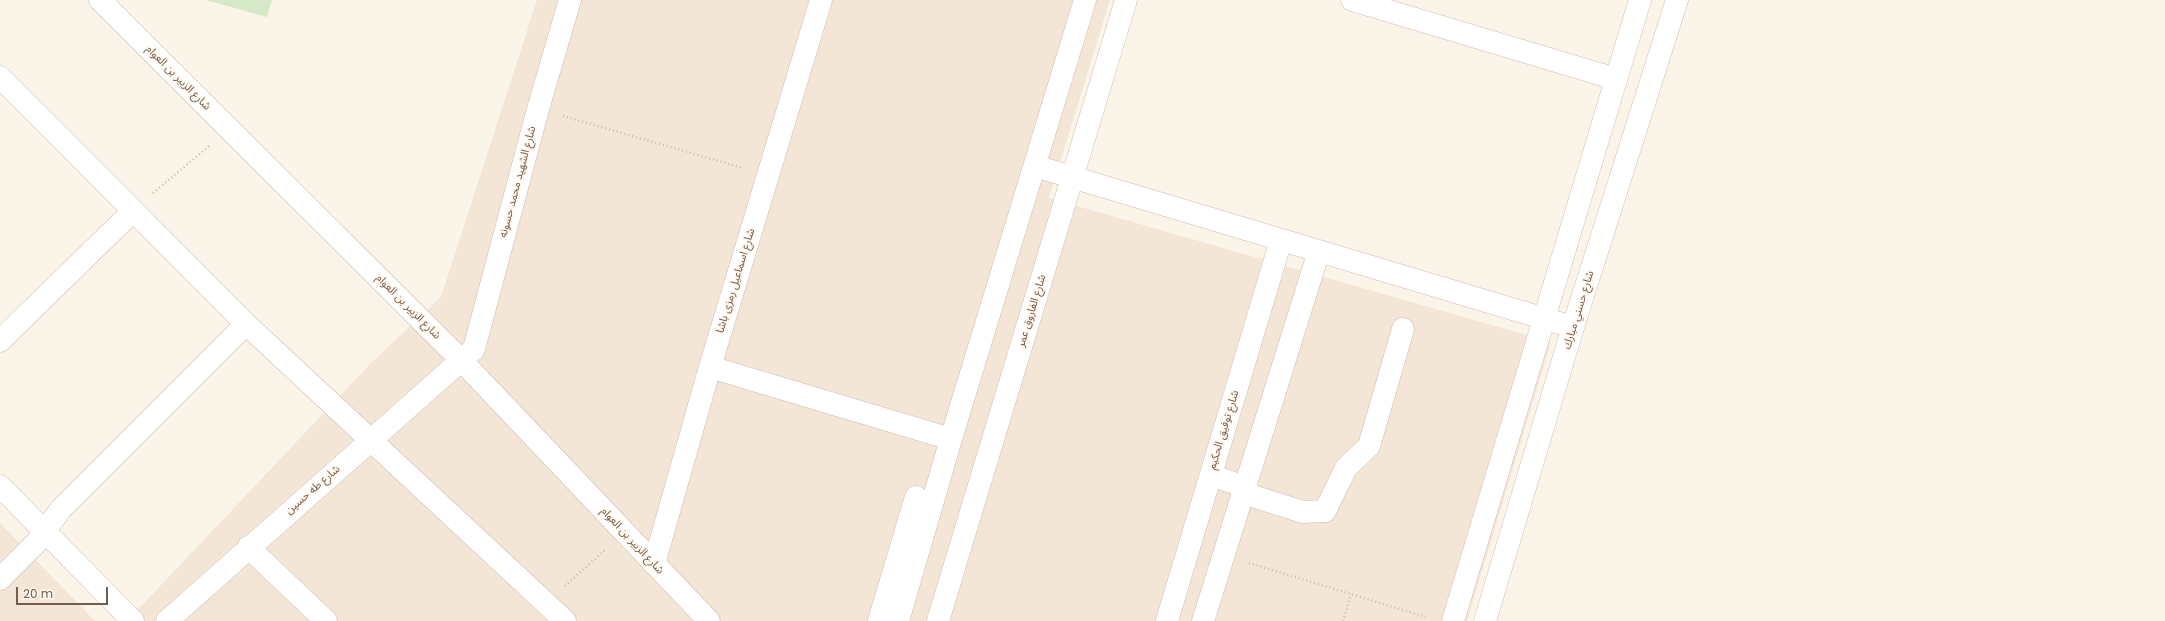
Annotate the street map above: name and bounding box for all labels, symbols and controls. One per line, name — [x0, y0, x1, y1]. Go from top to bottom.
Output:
street label: شارع الزبير بن العوام — [143, 43, 213, 113]
street label: شارع الشهيد محمد حسونه — [497, 125, 539, 239]
street label: شارع اسماعيل رمزى باشا — [714, 227, 758, 335]
street label: شارع حسني مبارك — [1561, 269, 1597, 351]
street label: شارع الزبير بن العوام — [373, 272, 443, 342]
street label: شارع الفاروق عمر — [1015, 273, 1049, 349]
street label: شارع توفيق الحكيم — [1206, 389, 1242, 471]
street label: شارع طه حسين — [283, 463, 343, 517]
street label: شارع الزبير بن العوام — [598, 505, 666, 577]
scale bar — [18, 579, 110, 605]
text: 20 m — [23, 585, 53, 602]

